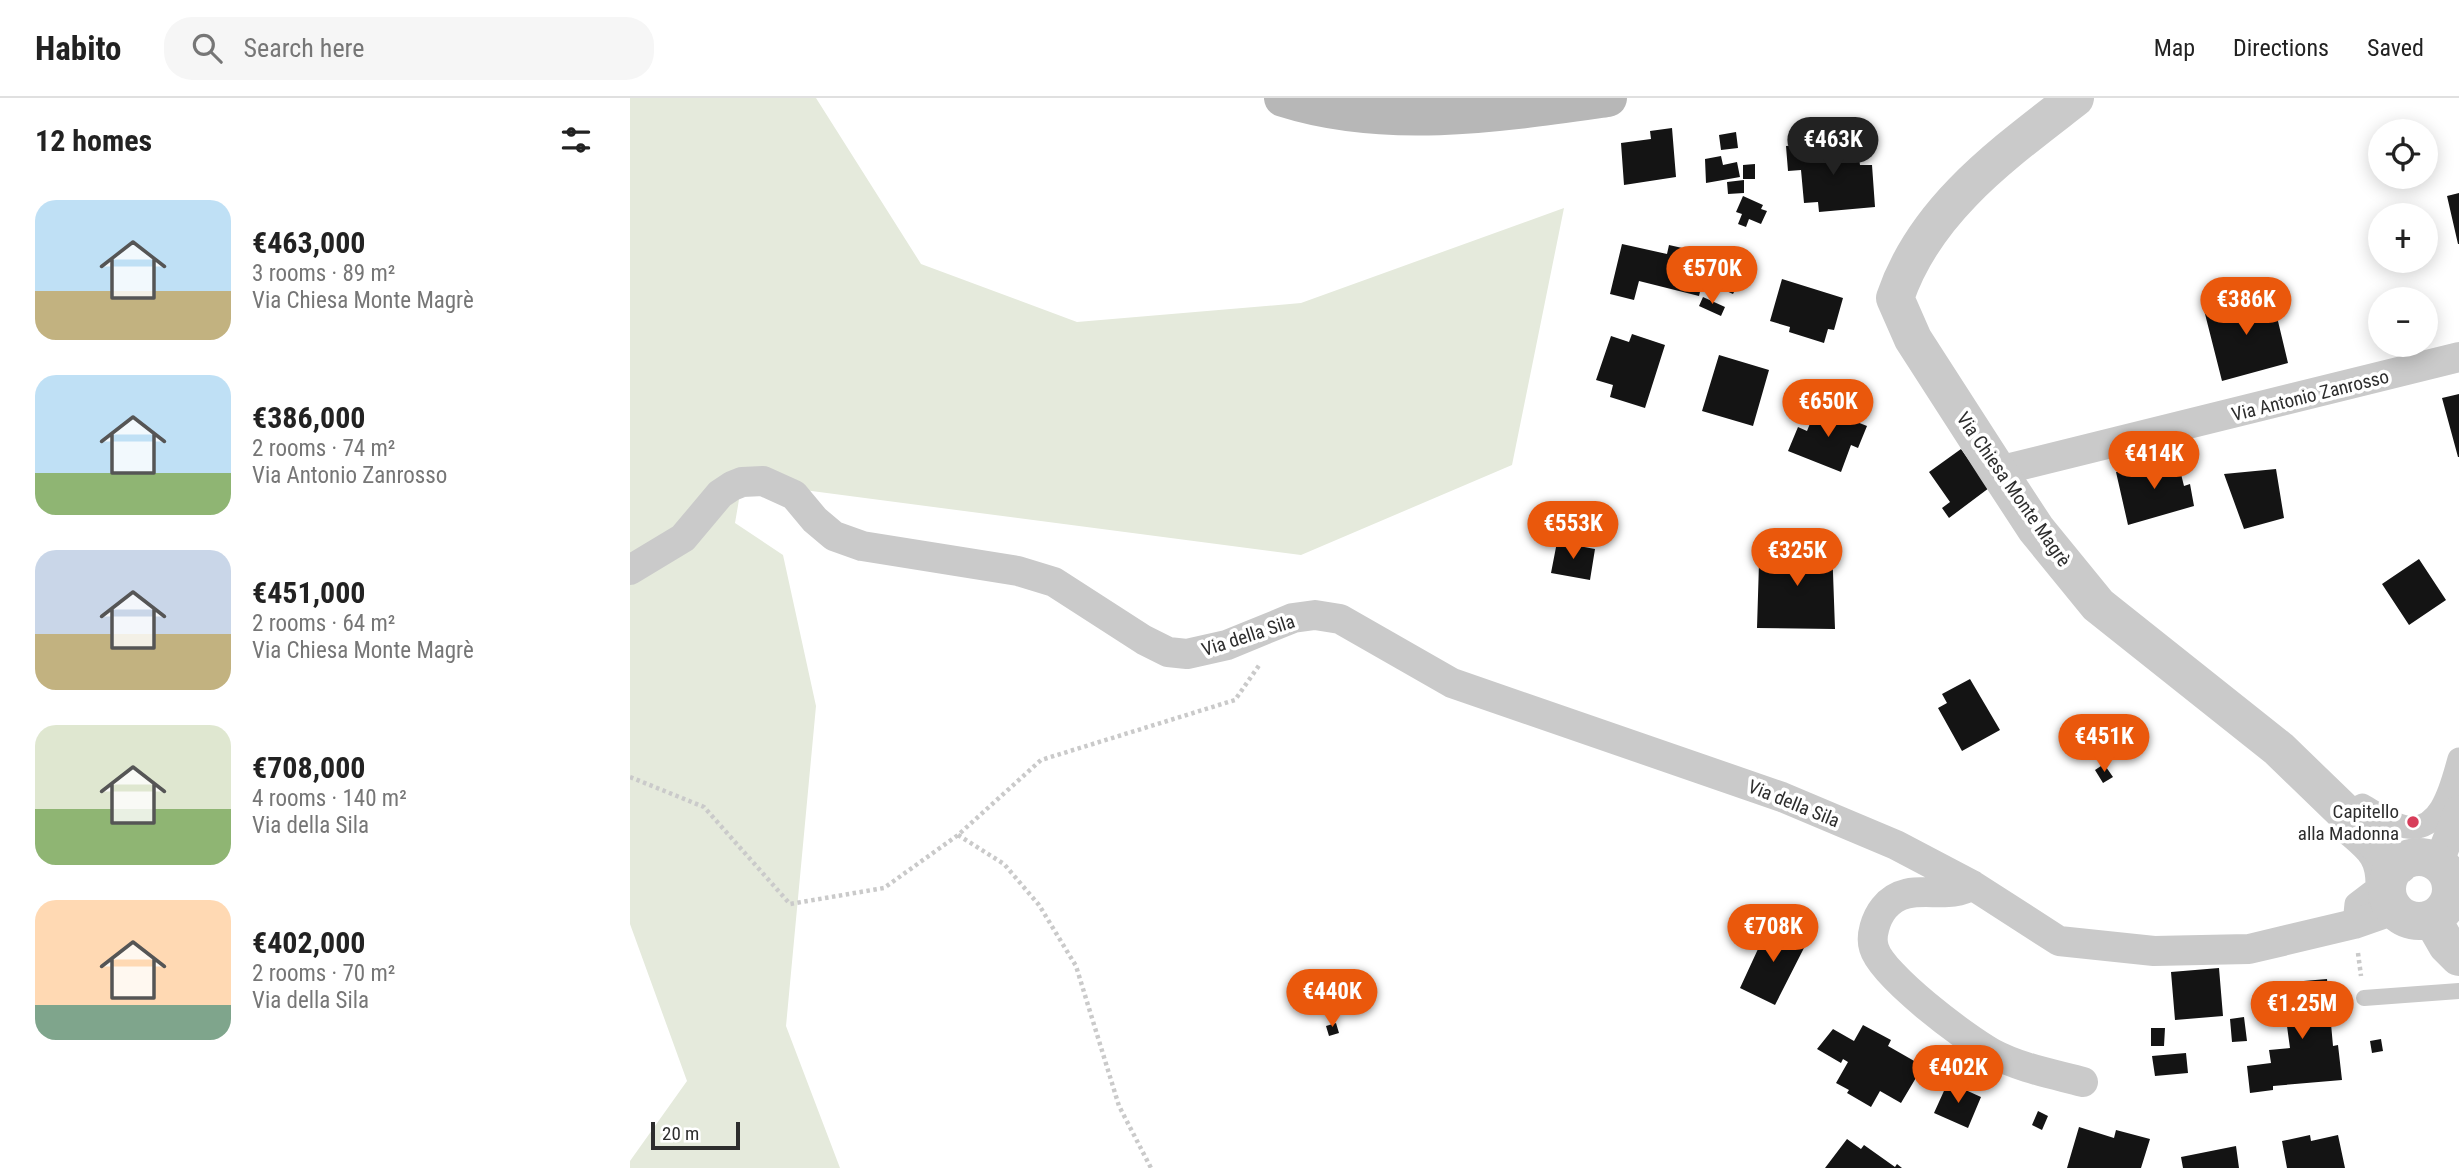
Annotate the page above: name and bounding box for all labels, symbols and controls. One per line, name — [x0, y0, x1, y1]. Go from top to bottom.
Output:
search box — [164, 17, 654, 80]
text: Habito — [35, 29, 122, 68]
icon: search — [188, 29, 226, 67]
text: Search here — [244, 33, 364, 63]
text: Map — [2154, 34, 2195, 62]
text: Directions — [2233, 34, 2329, 62]
text: Saved — [2367, 34, 2424, 62]
pin: €463K — [1784, 118, 1882, 177]
map controls — [2368, 119, 2438, 357]
button: locate — [2368, 119, 2438, 189]
icon: filters — [557, 121, 595, 159]
text: 12 homes — [35, 123, 152, 158]
text: €463K — [1803, 126, 1863, 153]
button: + — [2368, 203, 2438, 273]
text: €463,000 — [252, 225, 365, 260]
icon: home — [91, 228, 175, 312]
pin: €570K — [1663, 246, 1761, 306]
text: €570K — [1682, 255, 1742, 282]
text: 3 rooms · 89 m² — [252, 260, 395, 287]
pin: €386K — [2197, 278, 2295, 337]
text: €386K — [2216, 286, 2276, 313]
text: Via Chiesa Monte Magrè — [252, 287, 474, 314]
button: − — [2368, 287, 2438, 357]
street label: Via Antonio Zanrosso — [2229, 365, 2391, 426]
pin: €650K — [1779, 380, 1877, 439]
text: €650K — [1798, 388, 1858, 415]
text: €386,000 — [252, 400, 365, 435]
icon: home — [91, 403, 175, 487]
street label: Via Chiesa Monte Magrè — [1952, 408, 2076, 571]
pin: €414K — [2105, 432, 2203, 491]
text: 2 rooms · 74 m² — [252, 435, 395, 462]
text: €414K — [2124, 440, 2184, 467]
text: Via Antonio Zanrosso — [252, 462, 447, 489]
pin: €553K — [1524, 502, 1622, 561]
text: €553K — [1543, 510, 1603, 537]
pin: €325K — [1748, 528, 1846, 588]
text: €325K — [1767, 537, 1827, 564]
text: €451,000 — [252, 575, 365, 610]
icon: home — [91, 578, 175, 662]
text: 2 rooms · 64 m² — [252, 610, 395, 637]
street label: Via della Sila — [1199, 610, 1298, 661]
text: Via Chiesa Monte Magrè — [252, 637, 474, 664]
pin: €451K — [2055, 714, 2153, 774]
text: €451K — [2074, 723, 2134, 750]
text: €708,000 — [252, 750, 365, 785]
icon: home — [91, 753, 175, 837]
street label: Via della Sila — [1745, 775, 1843, 832]
text: 4 rooms · 140 m² — [252, 785, 407, 812]
place label: Capitello alla Madonna — [2298, 800, 2399, 845]
text: Via della Sila — [252, 812, 369, 839]
marker: Capitello alla Madonna — [2405, 814, 2421, 830]
pin: €708K — [1724, 904, 1822, 964]
text: €708K — [1743, 913, 1803, 940]
text: €402,000 — [252, 925, 365, 960]
icon: home — [91, 928, 175, 1012]
text: 2 rooms · 70 m² — [252, 960, 395, 987]
pin: €440K — [1283, 970, 1381, 1029]
text: €440K — [1302, 978, 1362, 1005]
pin: €1.25M — [2245, 982, 2359, 1041]
text: Via della Sila — [252, 987, 369, 1014]
text: €1.25M — [2267, 990, 2337, 1017]
pin: €402K — [1909, 1046, 2007, 1105]
text: €402K — [1928, 1054, 1988, 1081]
scale bar — [651, 1119, 740, 1151]
text: 20 m — [662, 1122, 699, 1145]

